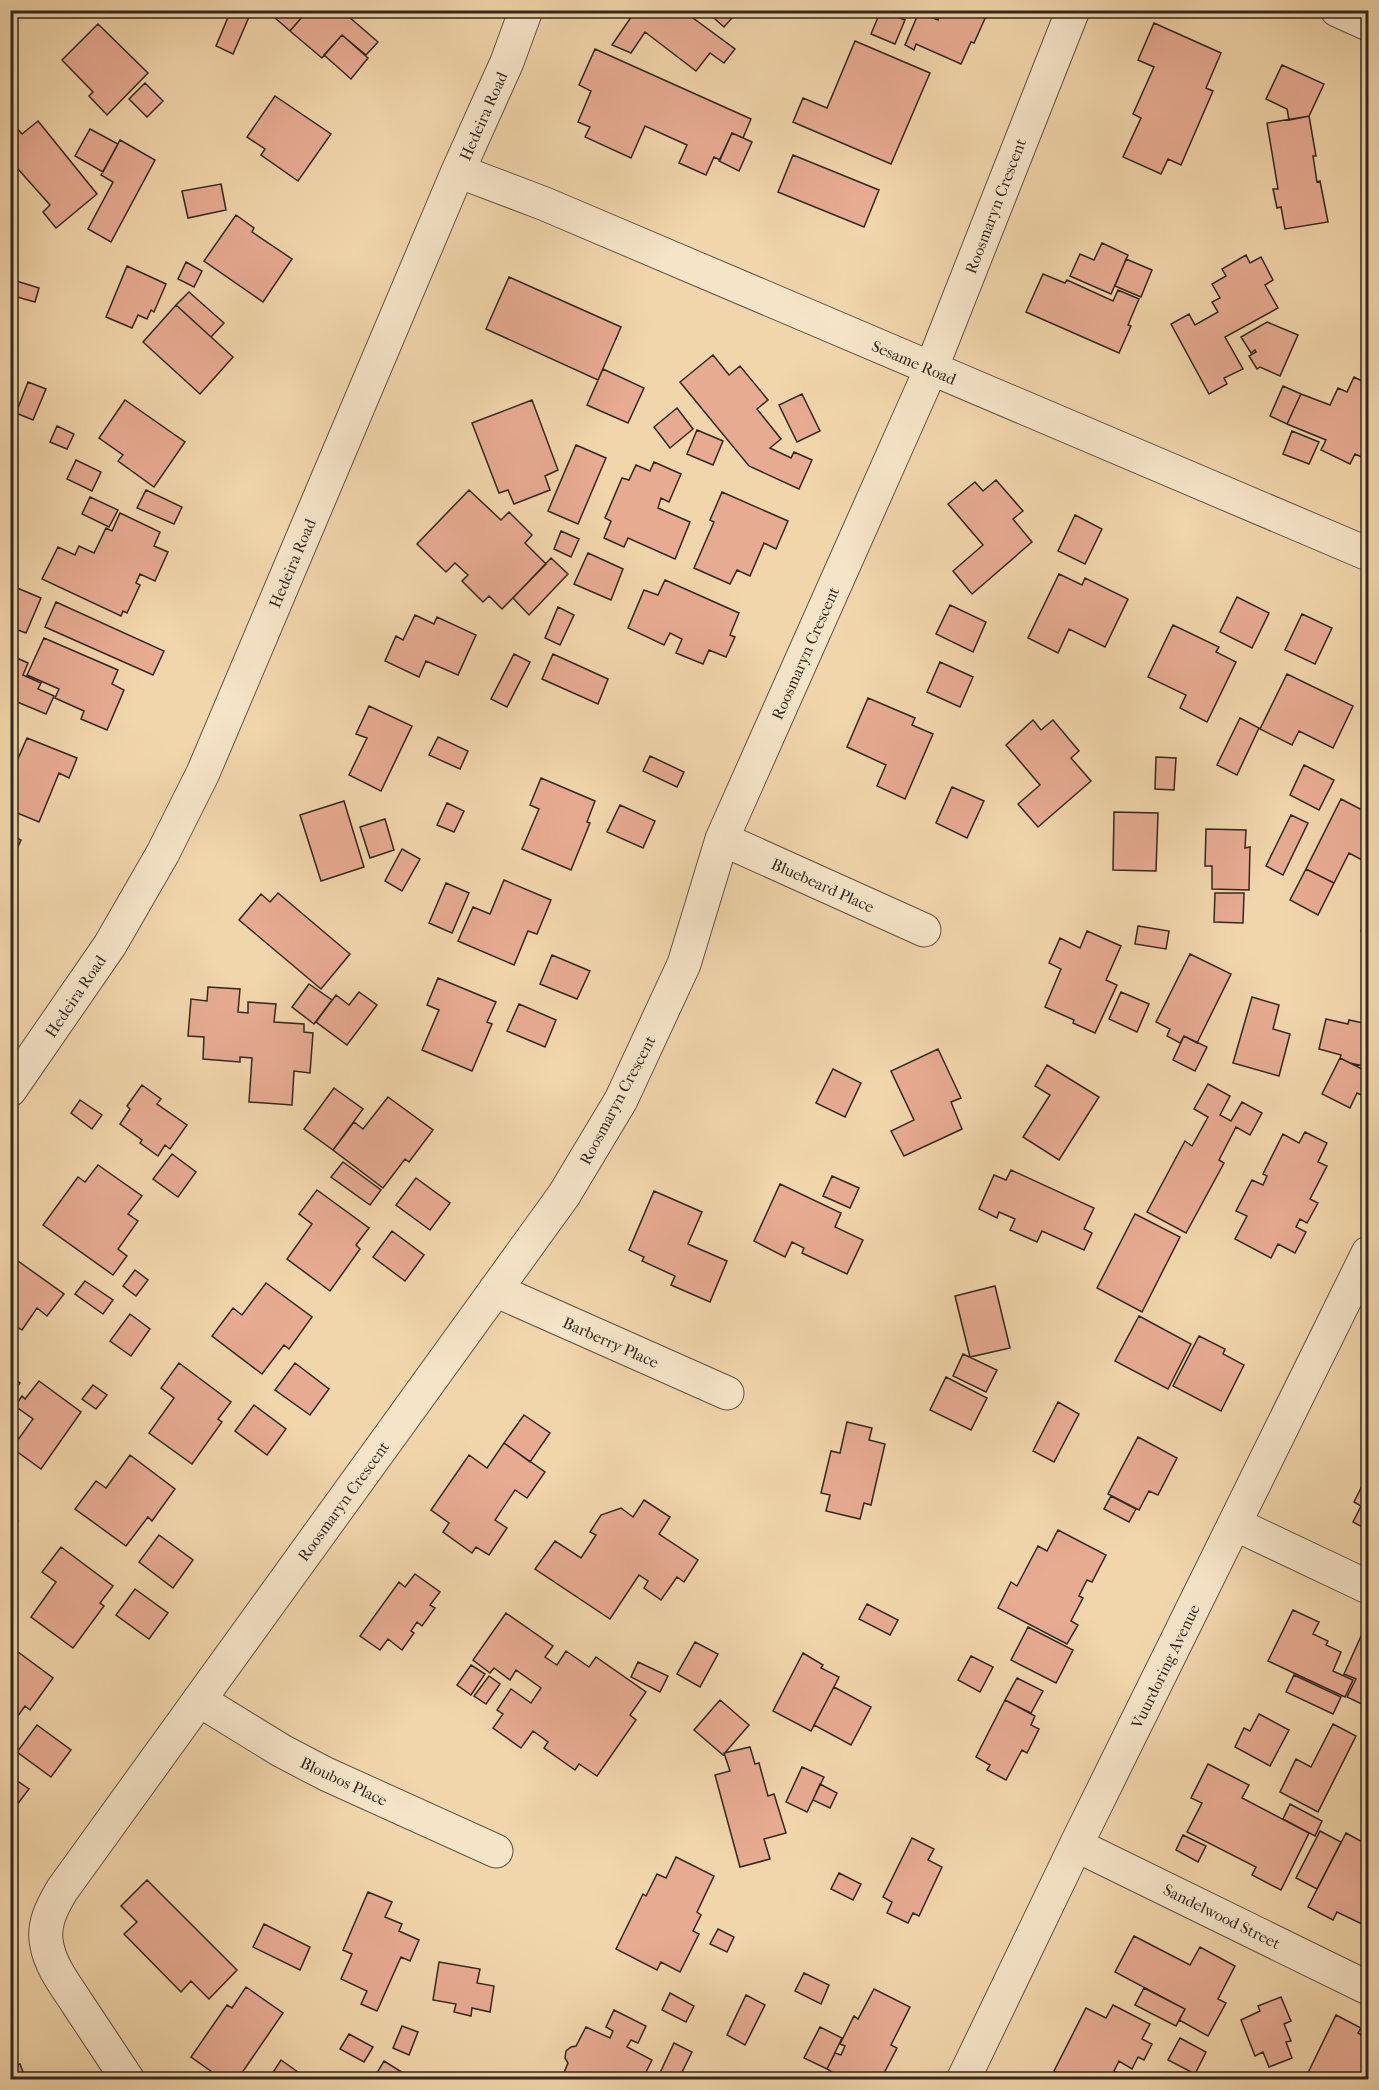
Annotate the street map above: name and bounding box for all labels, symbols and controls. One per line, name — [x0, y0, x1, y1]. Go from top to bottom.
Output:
street label: Hedeira Road — [455, 69, 512, 163]
street label: Roosmaryn Crescent — [961, 136, 1030, 276]
street label: Sesame Road — [869, 336, 959, 389]
street label: Hedeira Road — [265, 516, 320, 611]
street label: Roosmaryn Crescent — [768, 584, 843, 723]
street label: Bluebeard Place — [768, 854, 877, 917]
street label: Hedeira Road — [41, 951, 110, 1041]
street label: Roosmaryn Crescent — [575, 1032, 660, 1168]
street label: Barberry Place — [560, 1313, 662, 1372]
street label: Roosmaryn Crescent — [294, 1438, 393, 1565]
street label: Vuurdoring Avenue — [1127, 1601, 1204, 1732]
street label: Bloubos Place — [297, 1753, 390, 1810]
street label: Sandelwood Street — [1160, 1880, 1284, 1953]

